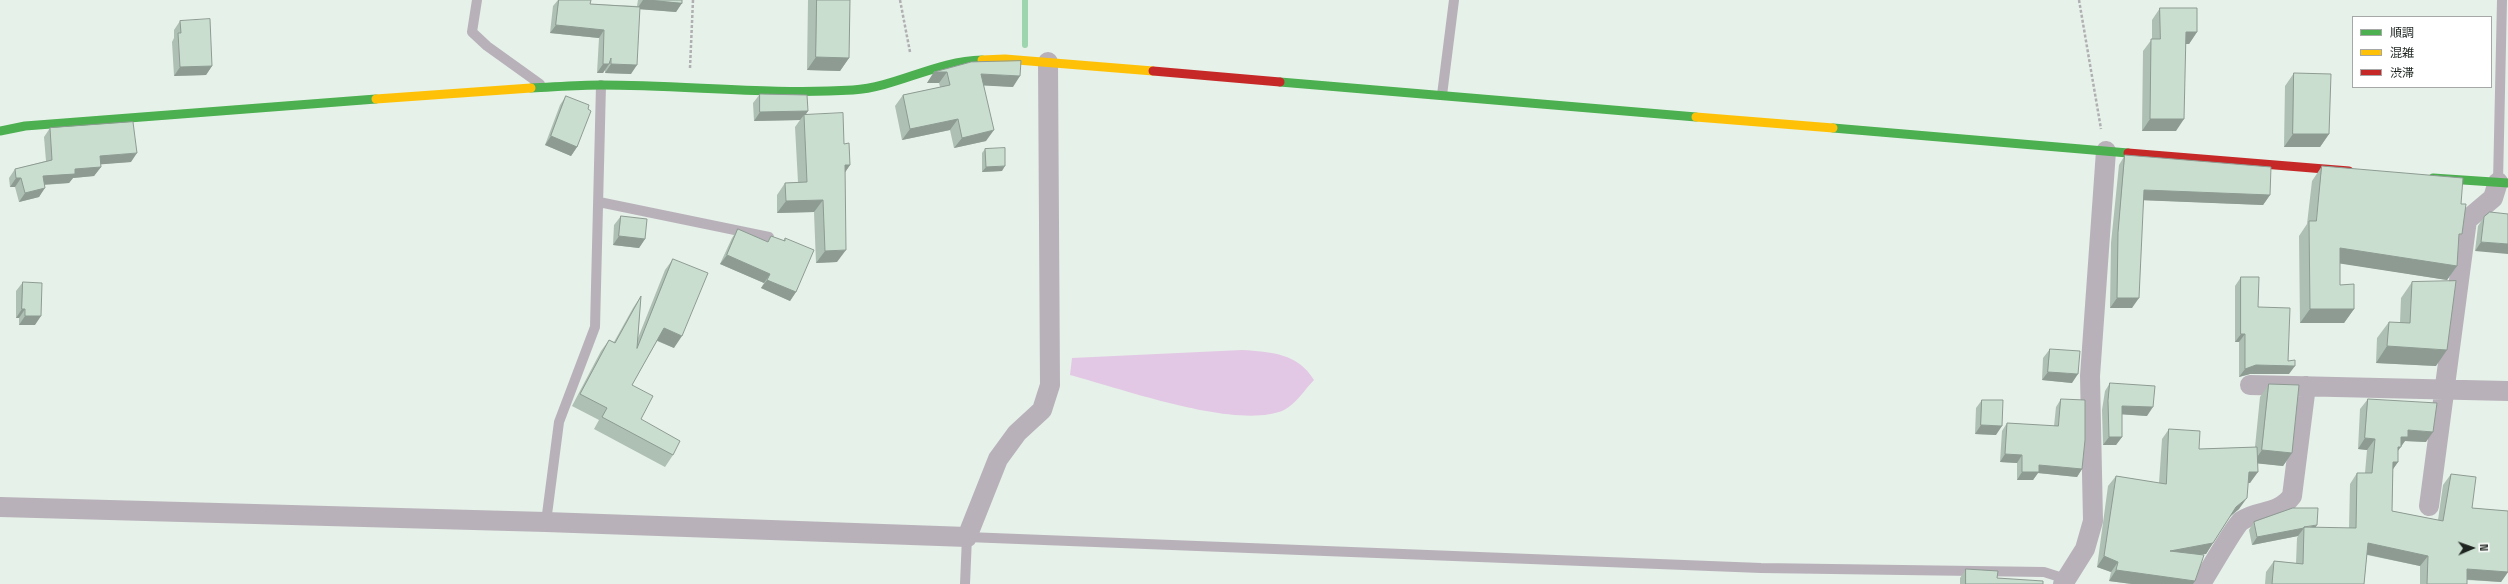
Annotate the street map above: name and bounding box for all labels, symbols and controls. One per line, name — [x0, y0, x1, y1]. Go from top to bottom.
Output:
legend — [2352, 16, 2492, 88]
text: 順調 — [2390, 25, 2414, 41]
text: 混雑 — [2390, 45, 2414, 61]
text: 渋滞 — [2390, 65, 2414, 81]
north arrow — [2452, 528, 2492, 568]
text: N — [2477, 544, 2491, 552]

